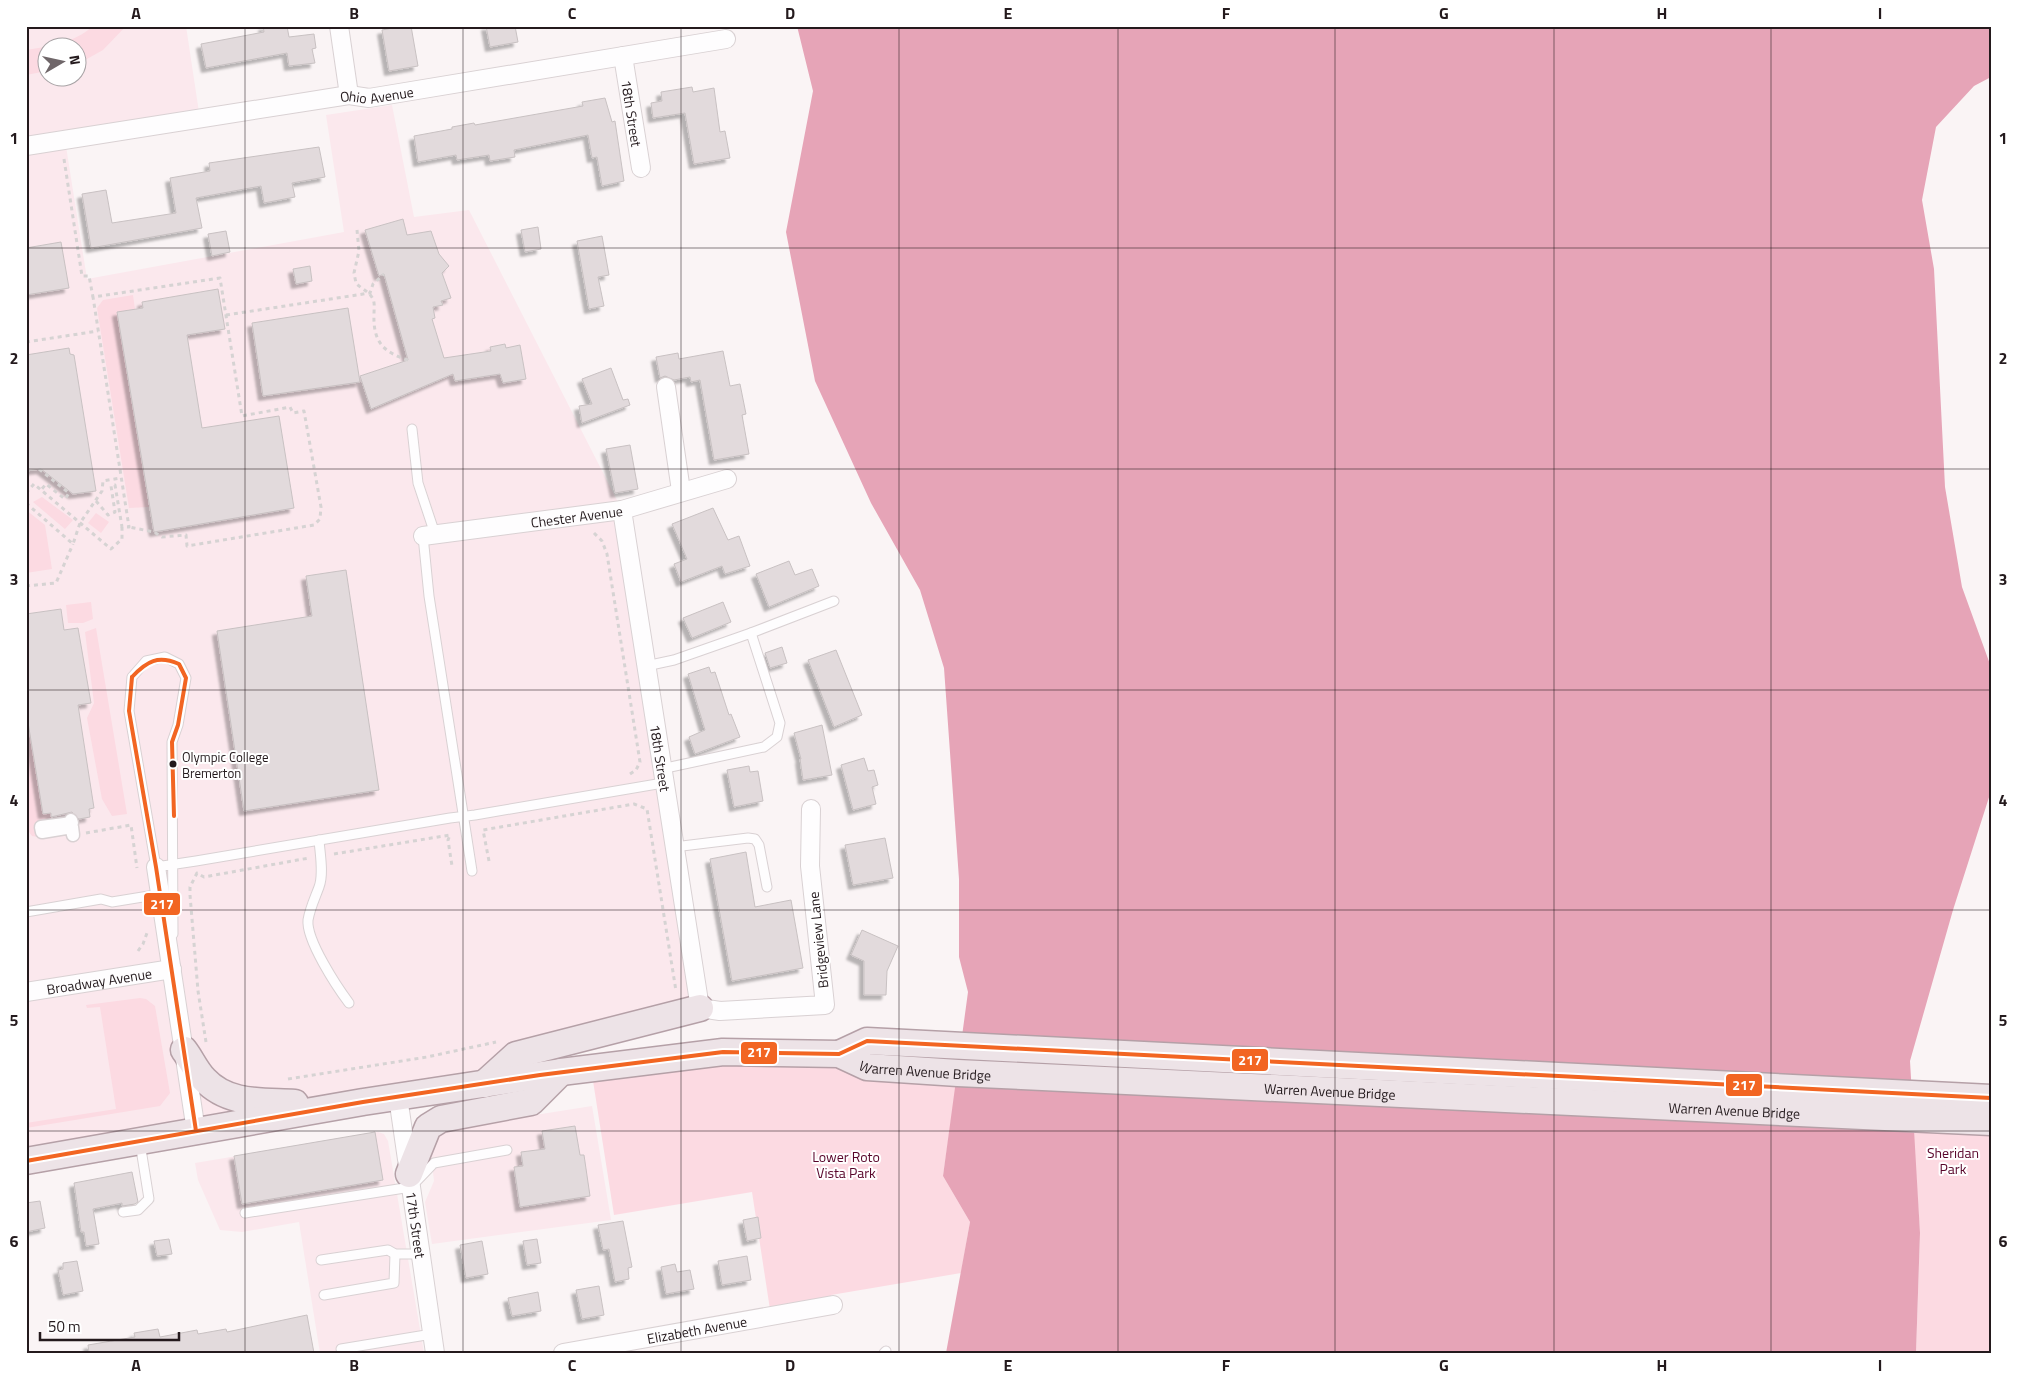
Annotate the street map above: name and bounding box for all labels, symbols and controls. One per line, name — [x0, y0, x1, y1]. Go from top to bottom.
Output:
text: A — [131, 1, 141, 25]
text: B — [349, 1, 359, 25]
text: C — [568, 1, 577, 25]
text: D — [785, 1, 795, 25]
text: E — [1004, 1, 1013, 25]
text: F — [1222, 1, 1231, 25]
text: G — [1439, 1, 1449, 25]
text: H — [1657, 1, 1667, 25]
text: I — [1878, 1, 1882, 25]
north arrow — [38, 38, 88, 88]
text: N — [64, 53, 86, 66]
street label: 18th Street — [616, 78, 648, 148]
street label: Ohio Avenue — [338, 80, 415, 109]
text: 1 — [10, 126, 18, 150]
text: 1 — [1999, 126, 2007, 150]
text: 2 — [10, 346, 18, 370]
text: 2 — [1999, 346, 2007, 370]
street label: Chester Avenue — [529, 500, 624, 532]
text: 3 — [10, 567, 18, 591]
text: 3 — [1999, 567, 2007, 591]
street label: 18th Street — [645, 723, 676, 793]
place label: Olympic College Bremerton — [182, 747, 269, 783]
marker: Olympic College Bremerton — [168, 759, 178, 769]
text: 4 — [10, 788, 19, 812]
text: 4 — [1999, 788, 2008, 812]
street label: Bridgeview Lane — [802, 891, 834, 989]
line badge: 217 — [143, 892, 181, 916]
text: 217 — [150, 893, 174, 914]
street label: Broadway Avenue — [45, 962, 153, 999]
text: 5 — [10, 1008, 19, 1032]
text: 5 — [1999, 1008, 2008, 1032]
line badge: 217 — [740, 1041, 778, 1065]
text: 217 — [747, 1041, 771, 1062]
line badge: 217 — [1231, 1048, 1269, 1072]
text: 217 — [1238, 1049, 1262, 1070]
street label: Warren Avenue Bridge — [856, 1054, 992, 1085]
line badge: 217 — [1725, 1073, 1763, 1097]
text: 217 — [1732, 1074, 1756, 1095]
street label: Warren Avenue Bridge — [1264, 1077, 1396, 1104]
street label: Warren Avenue Bridge — [1668, 1096, 1801, 1123]
park label: Sheridan Park — [1927, 1142, 1979, 1179]
park label: Lower Roto Vista Park — [812, 1146, 880, 1183]
street label: 17th Street — [401, 1190, 432, 1260]
text: 6 — [10, 1229, 19, 1253]
text: 6 — [1999, 1229, 2008, 1253]
scale bar — [40, 1309, 179, 1341]
street label: Elizabeth Avenue — [645, 1310, 749, 1348]
text: 50 m — [48, 1315, 81, 1338]
text: A — [131, 1353, 141, 1377]
text: B — [349, 1353, 359, 1377]
text: C — [568, 1353, 577, 1377]
text: D — [785, 1353, 795, 1377]
text: E — [1004, 1353, 1013, 1377]
text: F — [1222, 1353, 1231, 1377]
text: G — [1439, 1353, 1449, 1377]
text: H — [1657, 1353, 1667, 1377]
text: I — [1878, 1353, 1882, 1377]

